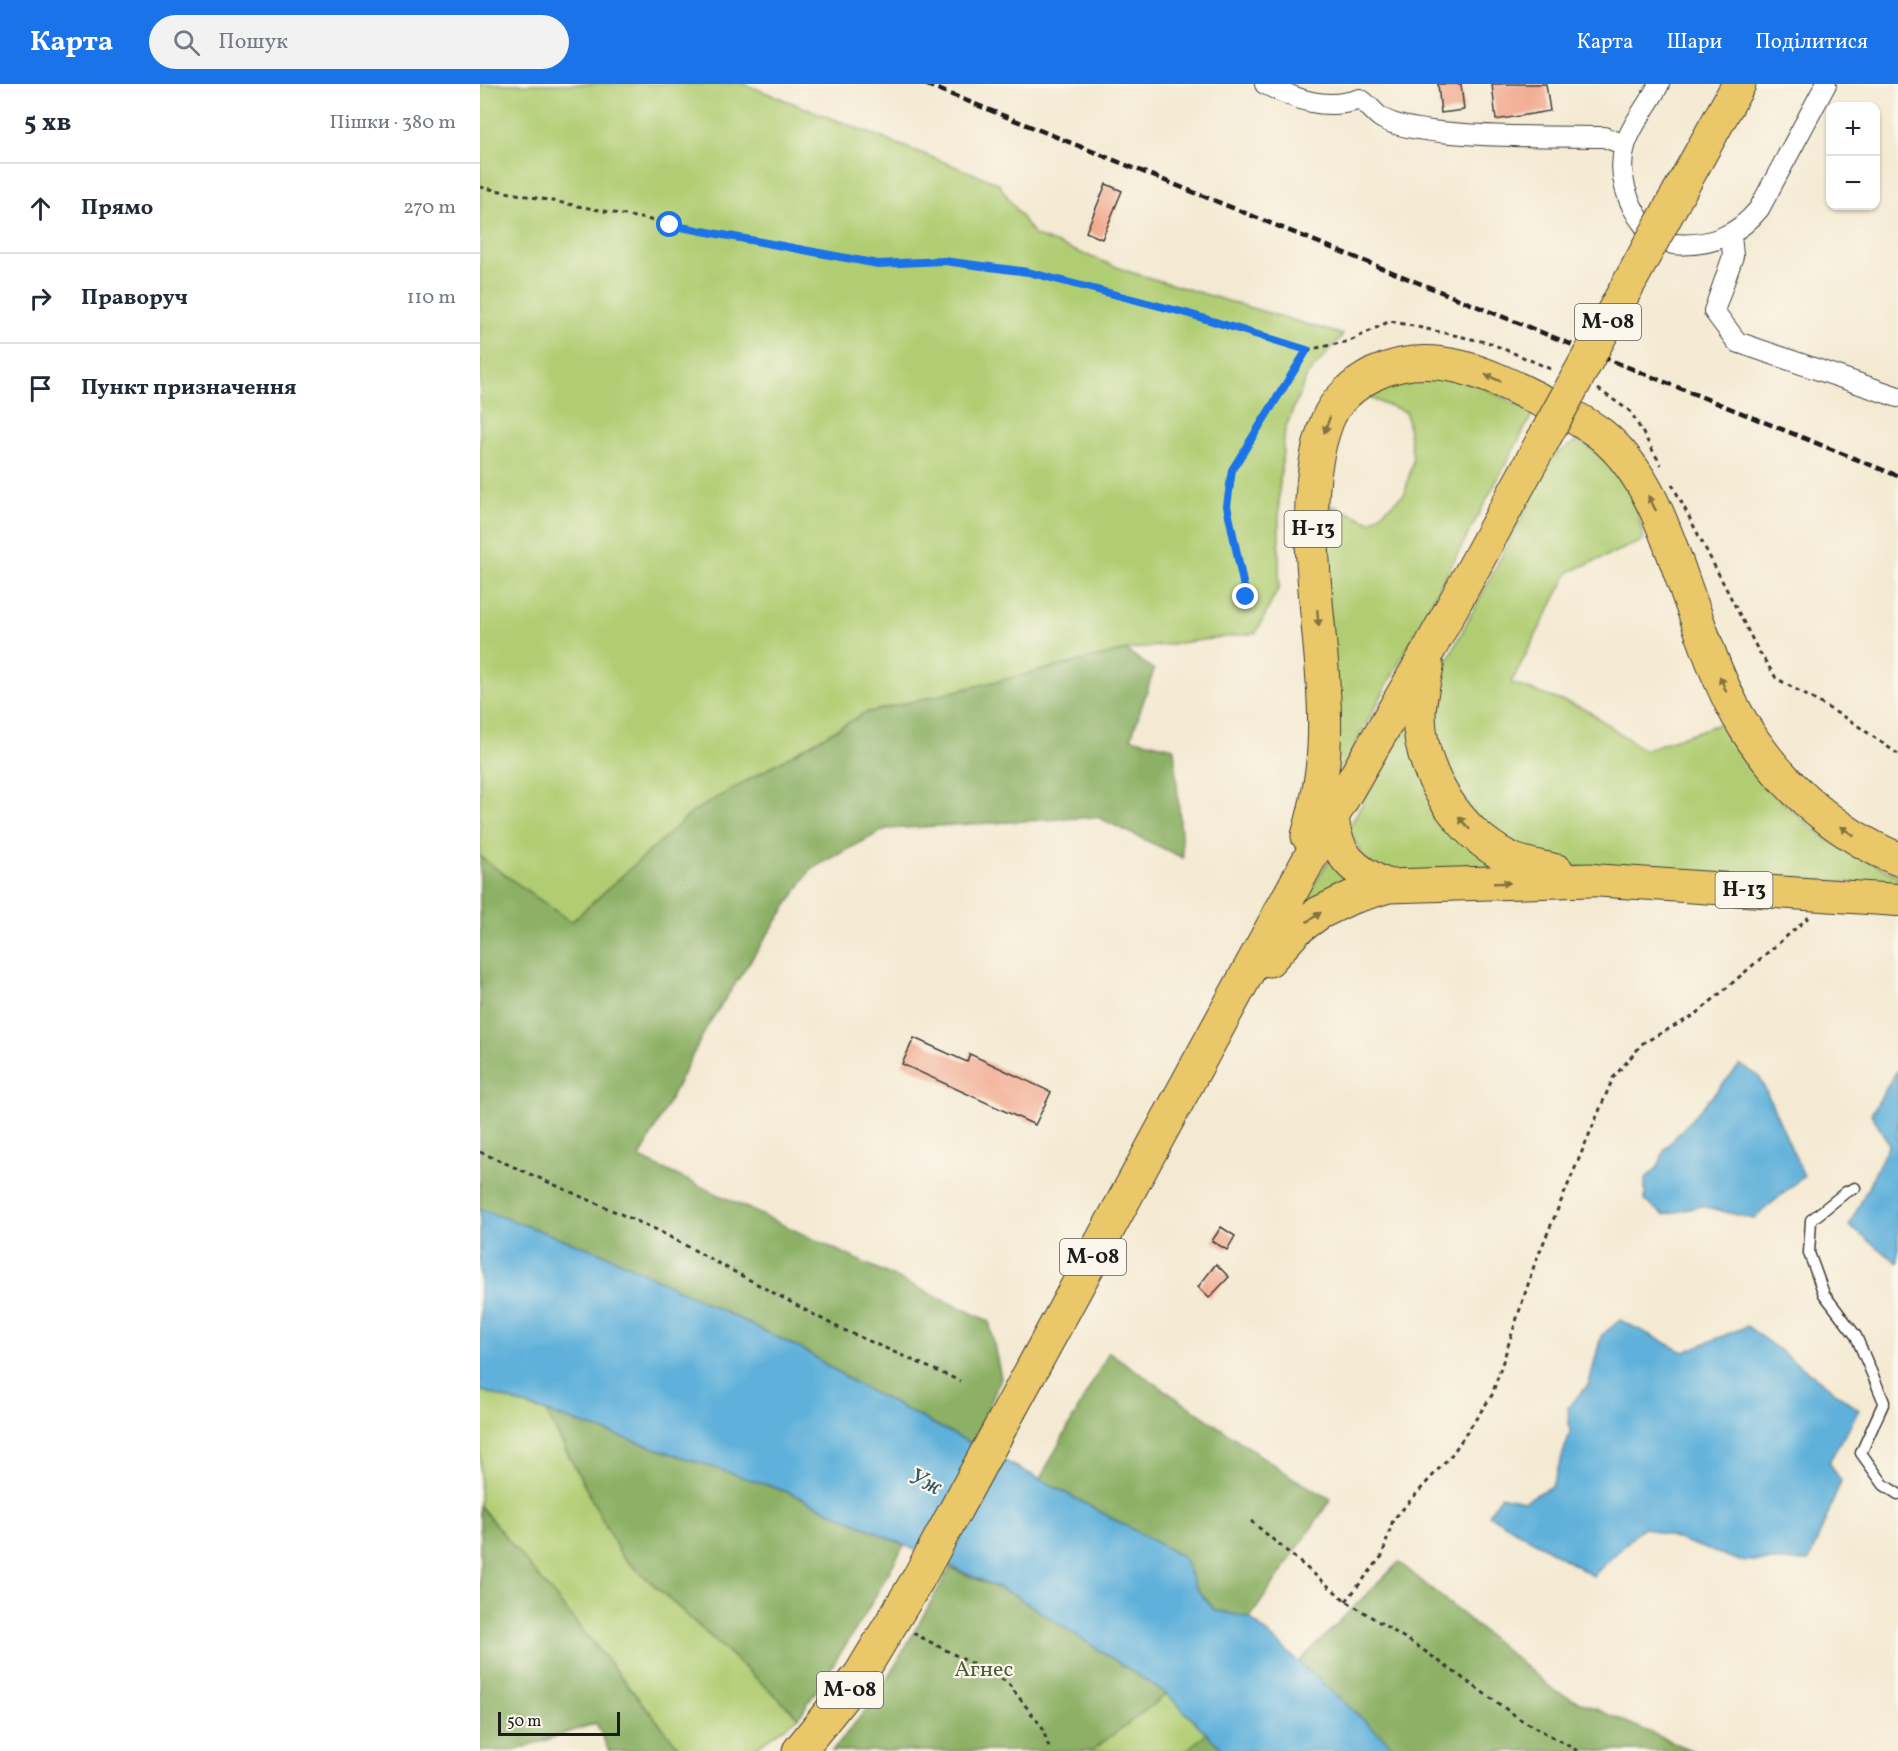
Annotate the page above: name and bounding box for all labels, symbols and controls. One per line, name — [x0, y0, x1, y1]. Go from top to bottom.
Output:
search box — [149, 15, 569, 69]
text: Карта — [30, 23, 113, 62]
icon: search — [170, 26, 203, 59]
text: Пошук — [218, 27, 288, 58]
text: Карта — [1576, 28, 1633, 57]
text: Шари — [1666, 28, 1722, 57]
text: Поділитися — [1755, 28, 1868, 57]
map controls — [1826, 102, 1880, 210]
button: + — [1826, 102, 1880, 156]
text: 5 хв — [24, 105, 71, 141]
text: Пішки · 380 m — [330, 109, 456, 137]
button: − — [1826, 156, 1880, 210]
icon: ahead — [24, 192, 57, 225]
text: Прямо — [81, 193, 153, 224]
text: 270 m — [403, 194, 456, 222]
route start — [656, 211, 682, 237]
icon: right — [24, 282, 57, 315]
text: Праворуч — [81, 283, 188, 314]
text: 110 m — [407, 284, 456, 312]
road number: М-08 — [1575, 304, 1641, 340]
icon: arrive — [24, 372, 57, 405]
text: Пункт призначення — [81, 373, 297, 404]
one-way arrow — [1483, 373, 1501, 383]
one-way arrow — [1322, 416, 1332, 434]
one-way arrow — [1647, 494, 1656, 511]
road number: Н-13 — [1284, 511, 1342, 547]
route end — [1232, 583, 1258, 609]
one-way arrow — [1313, 608, 1323, 627]
one-way arrow — [1719, 675, 1728, 692]
one-way arrow — [1457, 816, 1471, 831]
one-way arrow — [1839, 825, 1855, 837]
road number: Н-13 — [1716, 872, 1772, 908]
one-way arrow — [1493, 878, 1512, 888]
one-way arrow — [1305, 911, 1321, 923]
road number: М-08 — [1060, 1239, 1126, 1275]
water label: Уж — [903, 1461, 948, 1506]
park label: Агнес — [955, 1655, 1014, 1686]
road number: М-08 — [817, 1672, 883, 1708]
scale bar — [498, 1709, 620, 1736]
text: 50 m — [507, 1711, 541, 1733]

